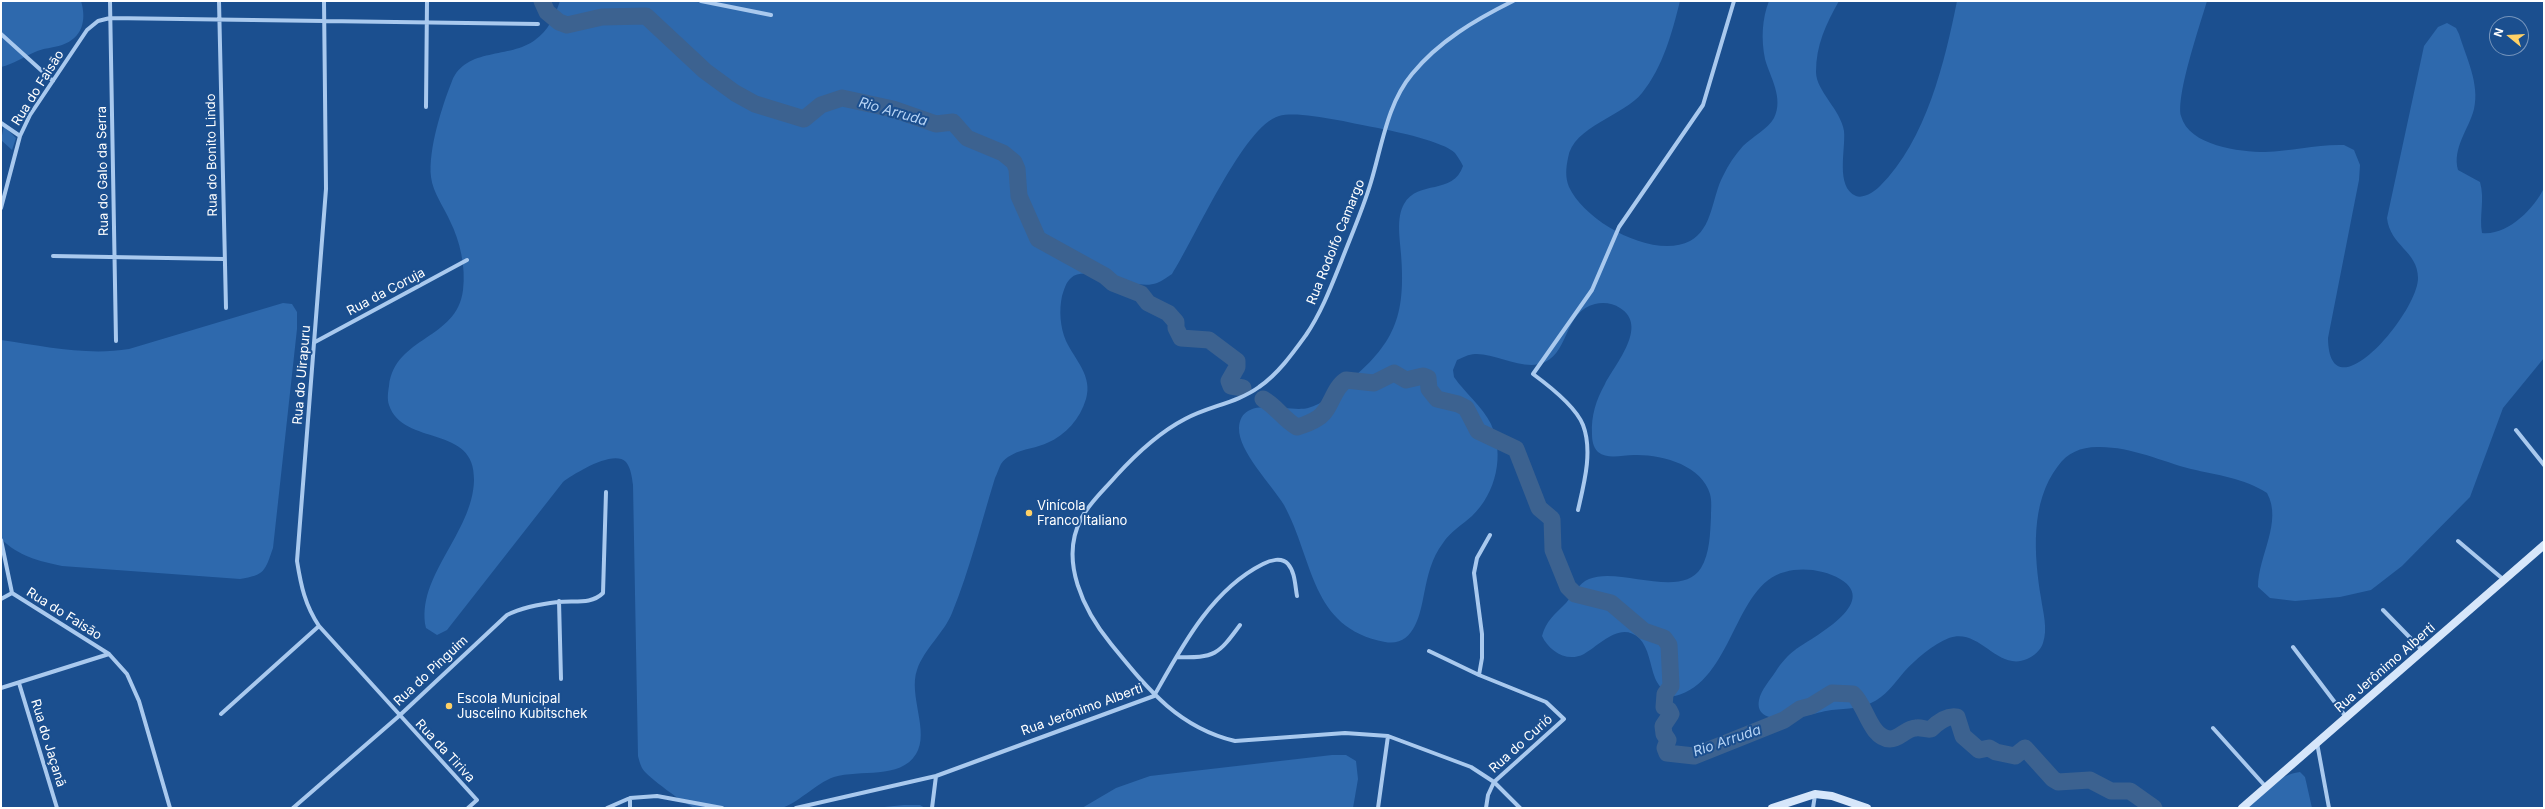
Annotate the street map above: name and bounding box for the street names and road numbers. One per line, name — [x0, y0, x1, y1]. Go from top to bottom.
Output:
street label: Rua do Faisão — [9, 47, 67, 129]
street label: Rua do Bonito Lindo — [203, 93, 221, 217]
street label: Rua do Galo da Serra — [94, 106, 112, 236]
street label: Rua Rodolfo Camargo — [1304, 177, 1368, 307]
street label: Rua da Coruja — [344, 265, 428, 319]
street label: Rua do Uirapuru — [290, 325, 314, 425]
street label: Rua do Faisão — [23, 585, 105, 643]
street label: Rua Jerônimo Alberti — [2331, 620, 2439, 716]
street label: Rua do Pinguim — [391, 633, 471, 709]
street label: Rua Jerônimo Alberti — [1019, 681, 1145, 739]
street label: Rua do Jaçanã — [27, 697, 69, 789]
street label: Rua do Curió — [1486, 712, 1556, 776]
street label: Rua da Tiriva — [412, 716, 478, 786]

